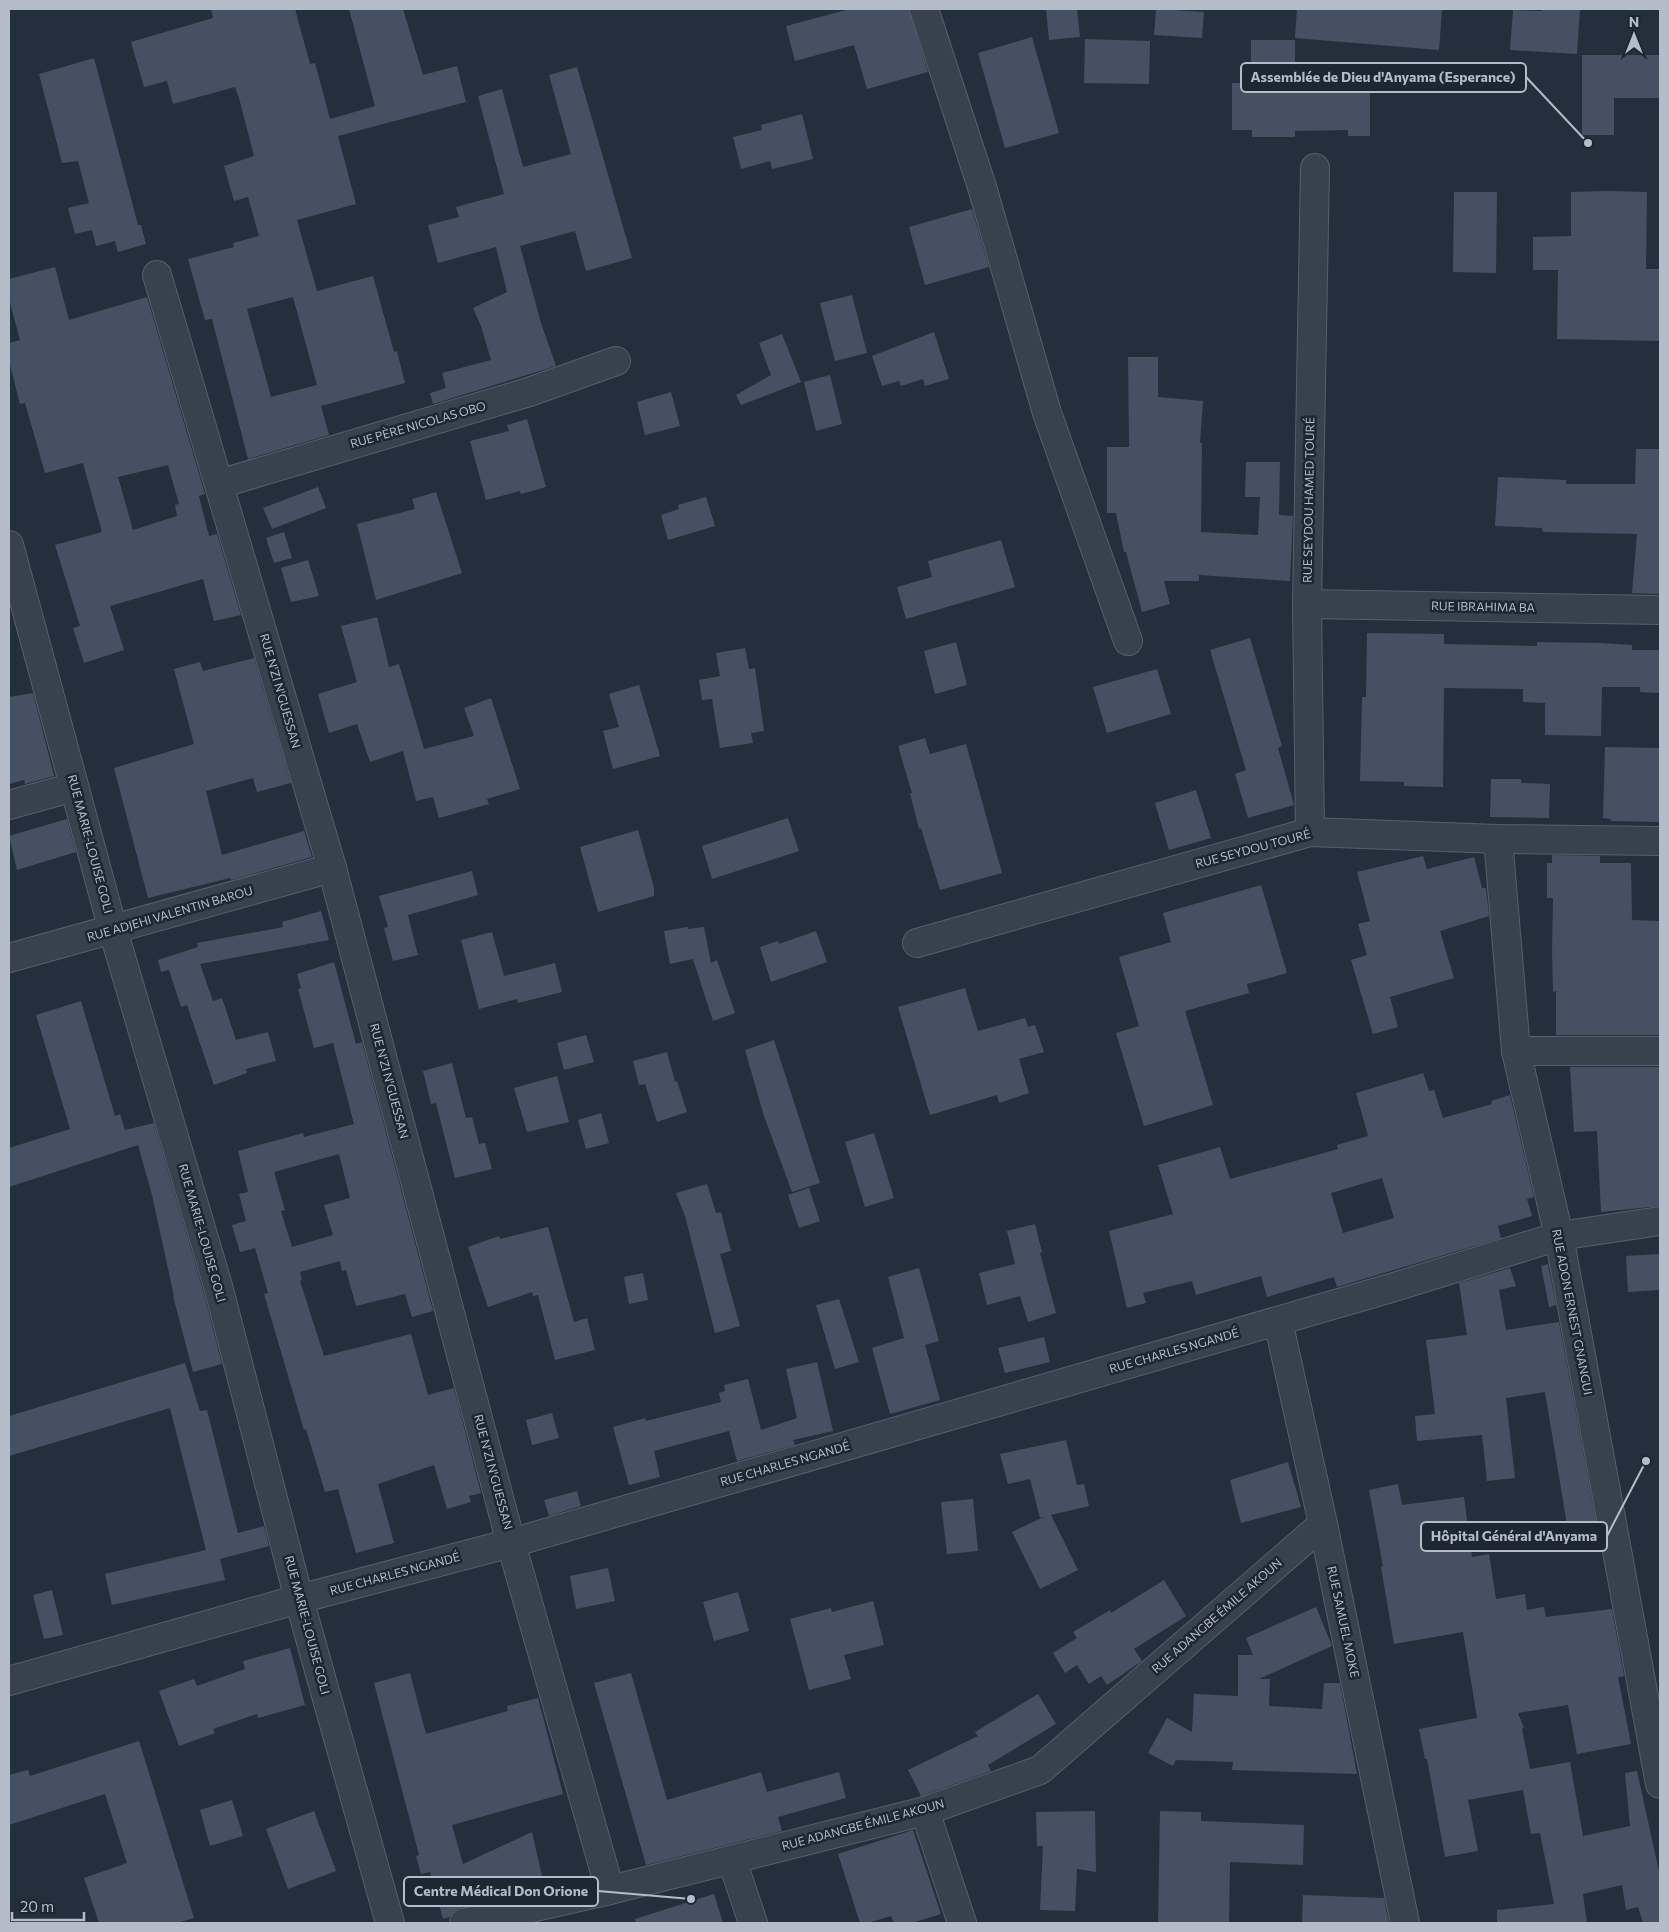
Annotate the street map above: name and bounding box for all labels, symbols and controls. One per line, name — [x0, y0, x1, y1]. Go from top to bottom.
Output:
north arrow — [1609, 10, 1659, 60]
text: N — [1629, 13, 1639, 30]
callout: Assemblée de Dieu d'Anyama (Esperance) — [1241, 63, 1526, 92]
text: Assemblée de Dieu d'Anyama (Esperance) — [1251, 68, 1516, 85]
street label: RUE PÈRE NICOLAS OBO — [348, 398, 487, 450]
street label: RUE SEYDOU HAMED TOURÉ — [1300, 417, 1316, 583]
street label: RUE IBRAHIMA BA — [1431, 598, 1535, 614]
street label: RUE N'ZI N'GUESSAN — [258, 632, 304, 750]
street label: RUE MARIE-LOUISE GOLI — [66, 773, 116, 915]
street label: RUE SEYDOU TOURÉ — [1194, 826, 1312, 870]
street label: RUE ADJEHI VALENTIN BAROU — [85, 883, 255, 944]
street label: RUE N'ZI N'GUESSAN — [368, 1022, 412, 1140]
street label: RUE MARIE-LOUISE GOLI — [176, 1162, 229, 1303]
street label: RUE ADON ERNEST GNANGUI — [1550, 1228, 1596, 1396]
street label: RUE CHARLES NGANDÉ — [1107, 1325, 1240, 1375]
street label: RUE N'ZI N'GUESSAN — [472, 1413, 516, 1531]
street label: RUE CHARLES NGANDÉ — [718, 1438, 851, 1488]
callout: Hôpital Général d'Anyama — [1421, 1522, 1607, 1551]
text: Hôpital Général d'Anyama — [1431, 1527, 1597, 1544]
street label: RUE CHARLES NGANDÉ — [328, 1549, 461, 1597]
street label: RUE MARIE-LOUISE GOLI — [283, 1554, 333, 1696]
street label: RUE ADANGBE ÉMILE AKOUN — [1148, 1555, 1284, 1676]
street label: RUE SAMUEL MOKE — [1325, 1565, 1363, 1679]
street label: RUE ADANGBE ÉMILE AKOUN — [780, 1796, 946, 1853]
callout: Centre Médical Don Orione — [404, 1877, 598, 1906]
text: Centre Médical Don Orione — [414, 1882, 588, 1899]
scale bar — [12, 1890, 85, 1922]
text: 20 m — [20, 1897, 54, 1915]

